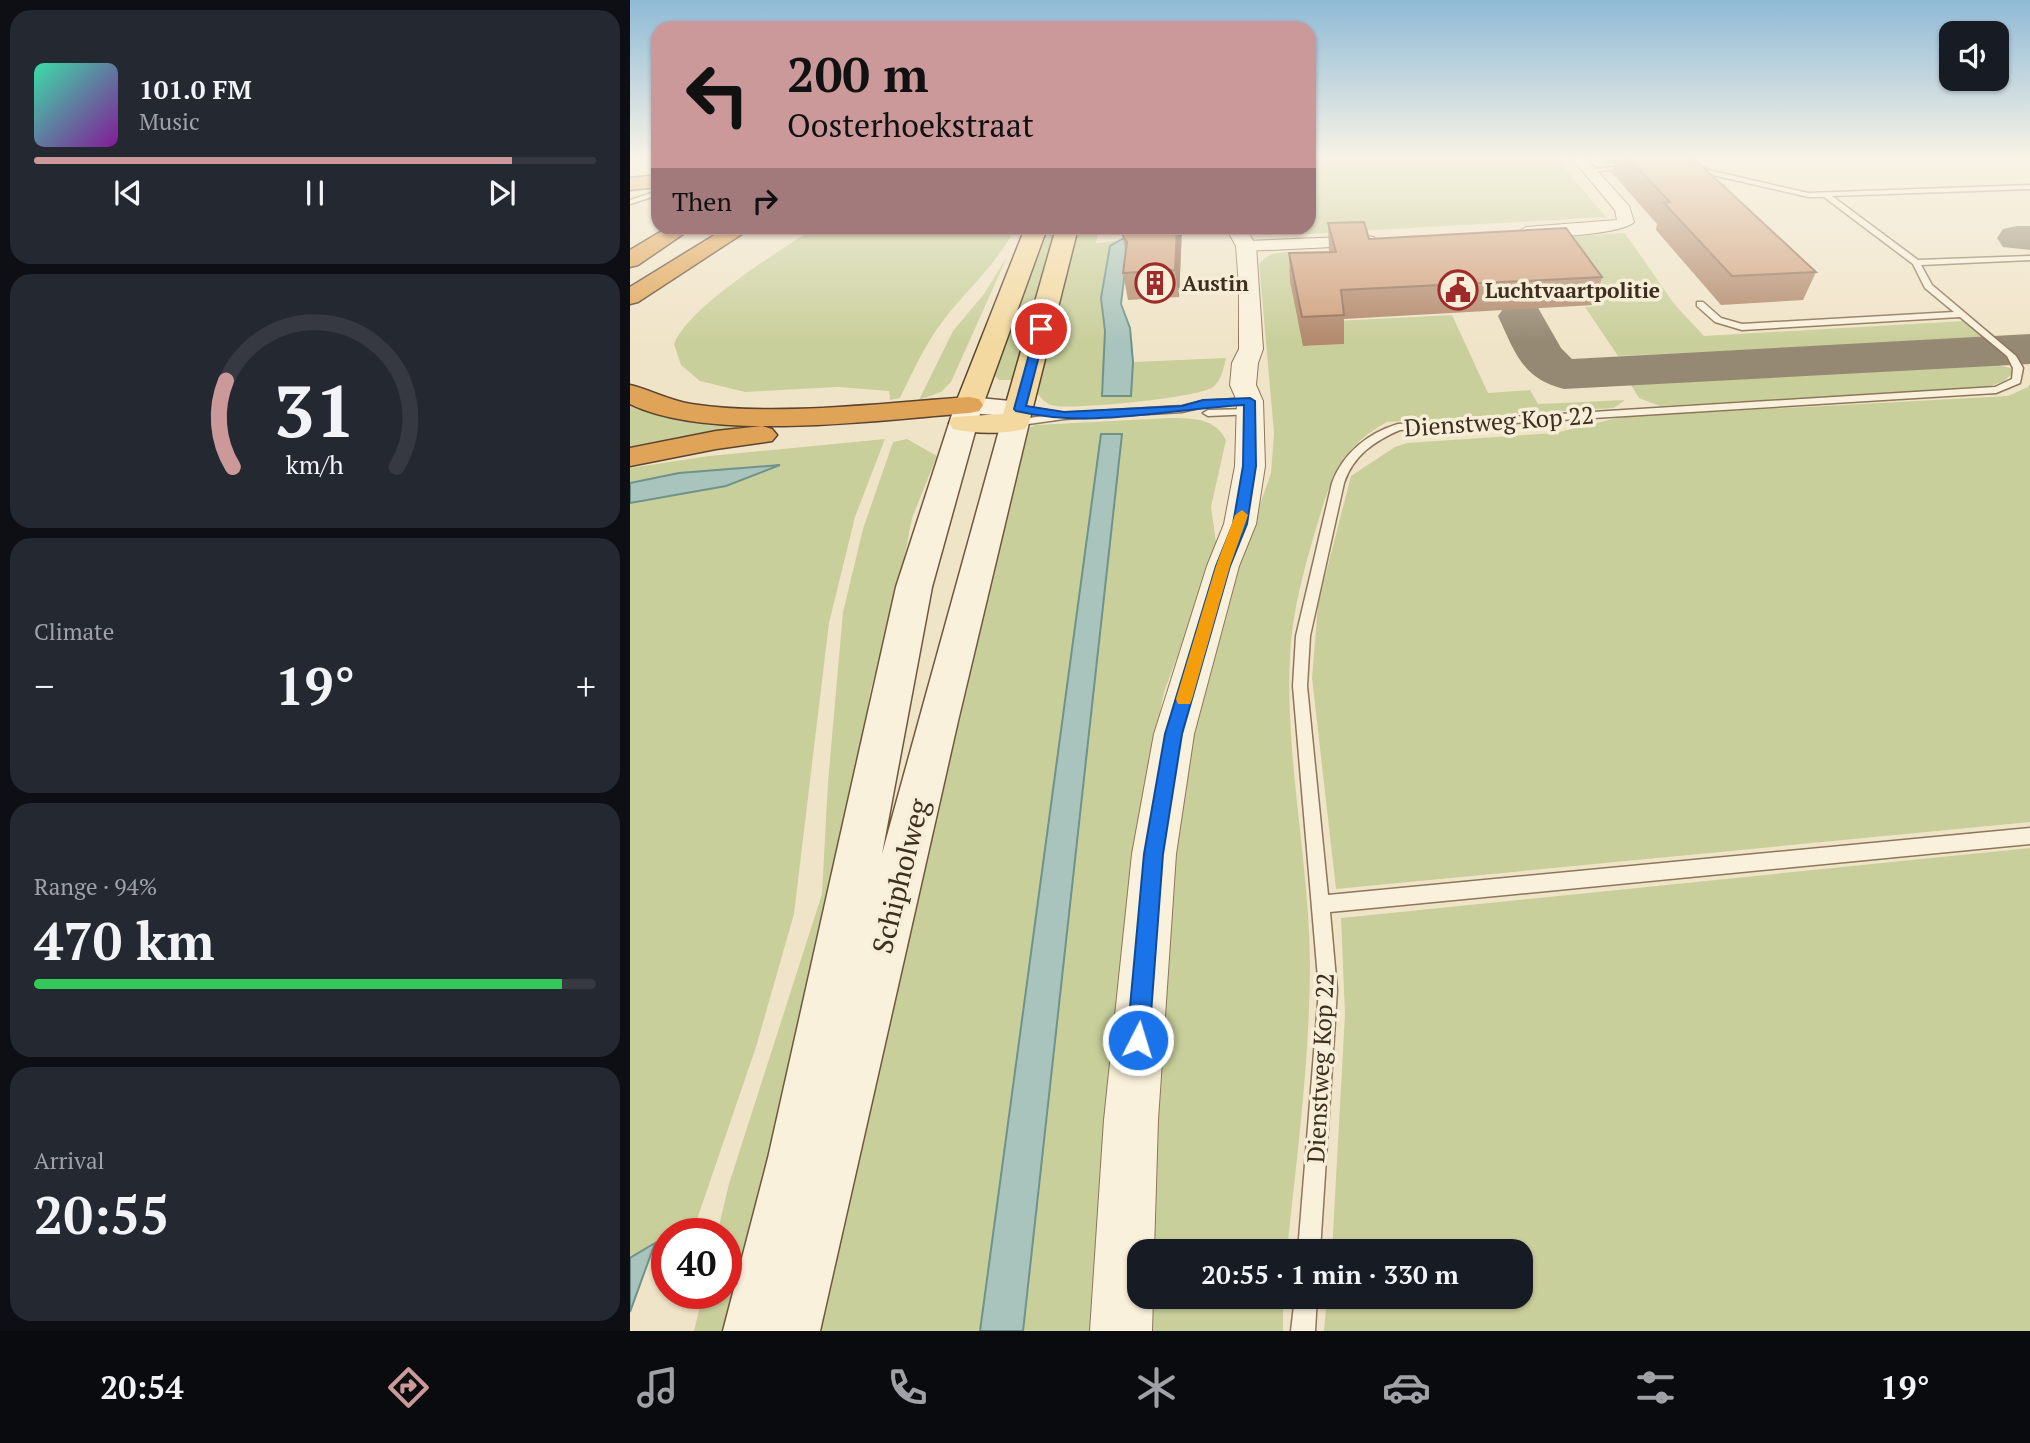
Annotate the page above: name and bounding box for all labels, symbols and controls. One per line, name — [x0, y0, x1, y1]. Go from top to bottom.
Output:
map controls — [1939, 21, 2009, 91]
button: sound — [1939, 21, 2009, 91]
text: 200 m — [787, 41, 929, 106]
icon: left — [672, 49, 763, 140]
text: 101.0 FM — [139, 72, 252, 106]
text: Oosterhoekstraat — [787, 104, 1034, 146]
text: Music — [139, 106, 200, 137]
icon: previous — [109, 174, 147, 212]
icon: pause — [296, 174, 334, 212]
icon: next — [483, 174, 521, 212]
icon: right — [746, 182, 784, 220]
text: Then — [672, 184, 732, 218]
building icon: Austin — [1134, 262, 1176, 304]
place label: Austin — [1182, 269, 1249, 297]
public building icon: Luchtvaartpolitie — [1437, 269, 1479, 311]
place label: Luchtvaartpolitie — [1485, 276, 1660, 304]
pin — [1011, 299, 1071, 359]
icon: arrive — [1022, 310, 1060, 348]
text: 31 — [274, 362, 356, 459]
street label: Dienstweg Kop 22 — [1403, 398, 1595, 444]
text: km/h — [286, 448, 344, 481]
text: Climate — [34, 616, 114, 647]
text: 19° — [275, 651, 355, 720]
text: − — [34, 661, 54, 711]
text: + — [576, 661, 596, 711]
street label: Schipholweg — [863, 794, 937, 957]
text: Range · 94% — [34, 871, 157, 902]
text: 470 km — [34, 906, 215, 975]
street label: Dienstweg Kop 22 — [1299, 972, 1341, 1164]
position arrow — [1101, 1003, 1175, 1077]
text: Arrival — [34, 1145, 105, 1176]
text: 20:55 — [34, 1180, 169, 1249]
speed limit sign: 40 — [651, 1218, 742, 1309]
text: 20:55 · 1 min · 330 m — [1201, 1257, 1459, 1291]
icon: directions — [384, 1363, 433, 1412]
icon: music — [633, 1363, 682, 1412]
icon: phone — [883, 1363, 932, 1412]
icon: climate — [1132, 1363, 1181, 1412]
icon: car — [1382, 1363, 1431, 1412]
icon: filters — [1631, 1363, 1680, 1412]
text: 20:54 — [100, 1366, 184, 1408]
text: 19° — [1880, 1366, 1930, 1408]

